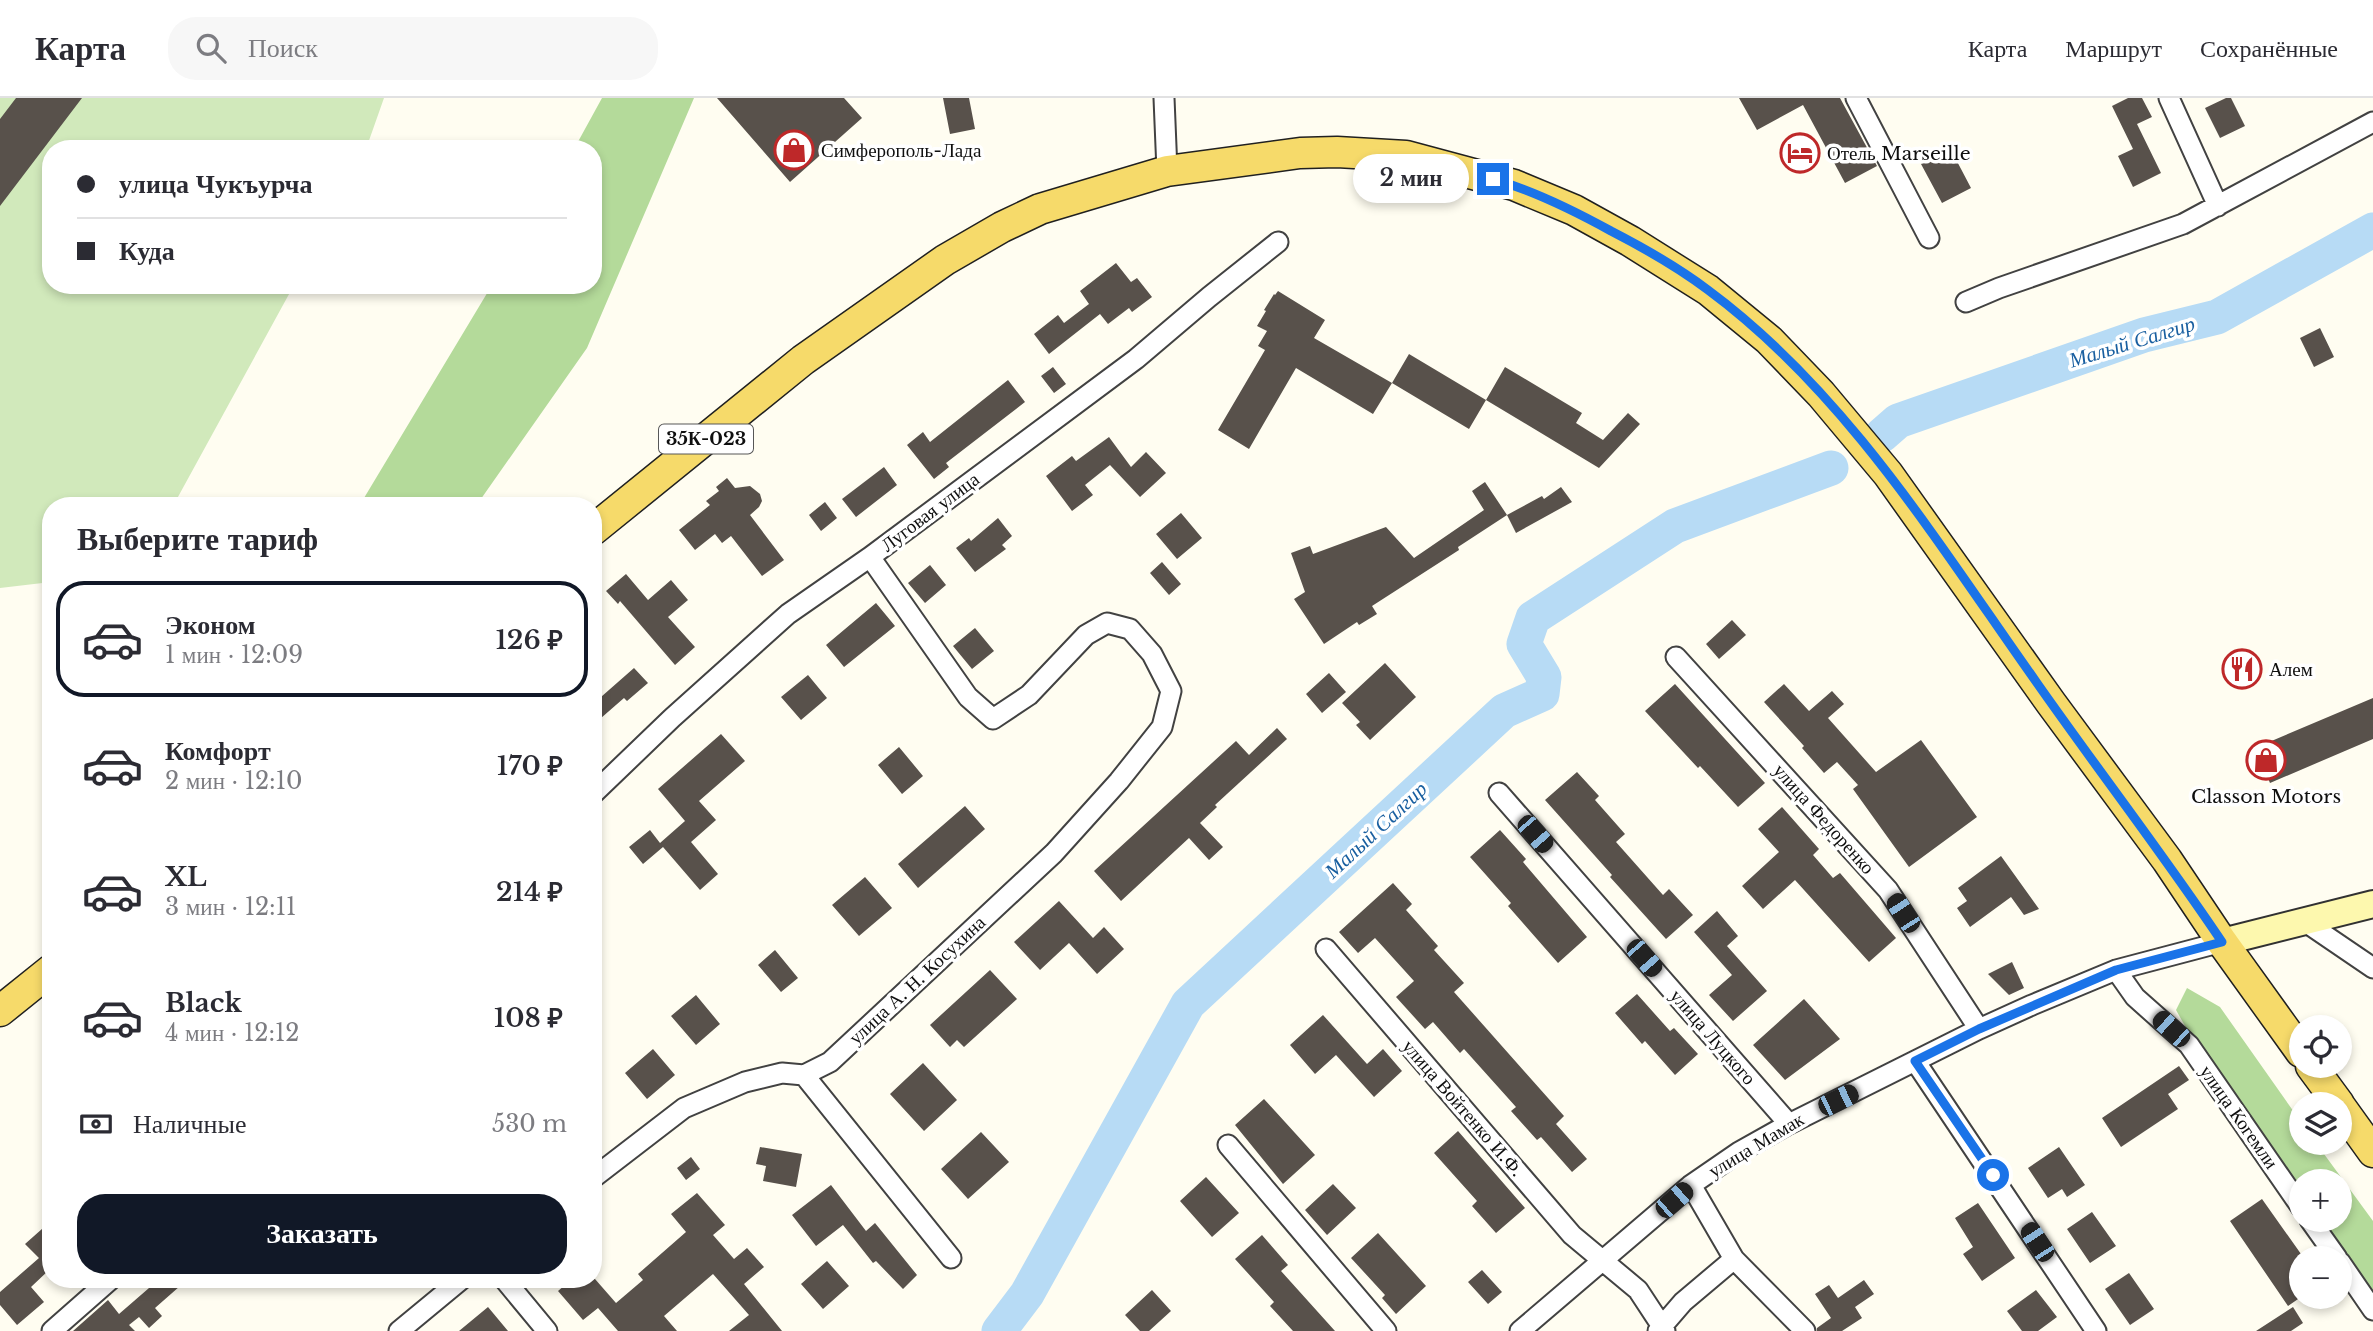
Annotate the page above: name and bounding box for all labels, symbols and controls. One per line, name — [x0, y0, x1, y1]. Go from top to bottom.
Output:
search box — [168, 17, 658, 80]
text: Карта — [35, 28, 126, 69]
icon: search — [192, 29, 230, 67]
text: Поиск — [248, 32, 318, 64]
text: Карта — [1968, 34, 2027, 63]
text: Маршрут — [2065, 34, 2162, 63]
text: Сохранённые — [2200, 34, 2338, 63]
shop icon: Симферополь-Лада — [773, 129, 815, 171]
hotel icon: Отель Marseille — [1779, 132, 1821, 174]
place label: Симферополь-Лада — [821, 139, 982, 162]
place label: Отель Marseille — [1827, 142, 1971, 165]
callout: 2 мин — [1353, 154, 1468, 204]
route end — [1477, 163, 1509, 195]
text: 2 мин — [1379, 164, 1443, 192]
text: улица Чукъурча — [119, 168, 313, 200]
text: Куда — [119, 235, 175, 267]
water label: Малый Салгир — [2065, 311, 2198, 374]
road number: 35К-023 — [659, 424, 753, 454]
street label: Луговая улица — [876, 467, 984, 556]
text: Выберите тариф — [77, 519, 318, 559]
icon: car — [81, 608, 144, 671]
text: Эконом — [165, 609, 255, 641]
text: 126 ₽ — [495, 624, 563, 656]
text: 1 мин · 12:09 — [165, 641, 303, 669]
restaurant icon: Алем — [2221, 648, 2263, 690]
place label: Алем — [2269, 658, 2313, 681]
icon: car — [81, 734, 144, 797]
text: Комфорт — [165, 735, 271, 767]
shop icon: Classon Motors — [2245, 739, 2287, 781]
text: 170 ₽ — [497, 750, 563, 782]
street label: улица Федоренко — [1768, 759, 1880, 879]
text: 2 мин · 12:10 — [165, 767, 302, 795]
water label: Малый Салгир — [1319, 776, 1433, 885]
place label: Classon Motors — [2191, 785, 2341, 808]
car — [1514, 811, 1557, 857]
icon: car — [81, 860, 144, 923]
text: XL — [165, 861, 207, 893]
text: 214 ₽ — [496, 876, 563, 908]
car — [1883, 890, 1924, 936]
text: 3 мин · 12:11 — [165, 893, 296, 921]
street label: улица А. Н. Косухина — [844, 910, 991, 1049]
car — [1623, 935, 1666, 981]
street label: улица Луцкого — [1665, 985, 1761, 1089]
icon: car — [81, 986, 144, 1049]
text: Black — [165, 987, 242, 1019]
text: 108 ₽ — [494, 1002, 563, 1034]
car — [2149, 1007, 2194, 1051]
map controls — [2289, 1015, 2352, 1309]
button: locate — [2289, 1015, 2352, 1078]
text: 4 мин · 12:12 — [165, 1019, 299, 1047]
street label: улица Войтенко И.Ф. — [1397, 1035, 1529, 1181]
street label: улица Когемли — [2195, 1061, 2283, 1173]
car — [1815, 1081, 1862, 1119]
button: layers — [2289, 1092, 2352, 1155]
icon: cash — [77, 1105, 115, 1143]
street label: улица Мамак — [1704, 1107, 1809, 1182]
text: Наличные — [133, 1108, 246, 1140]
text: 530 m — [492, 1110, 567, 1138]
route start — [1977, 1159, 2009, 1191]
button: + — [2289, 1169, 2352, 1232]
car — [1652, 1178, 1697, 1222]
button: Заказать — [77, 1194, 567, 1274]
car — [2017, 1219, 2058, 1265]
button: − — [2289, 1246, 2352, 1309]

